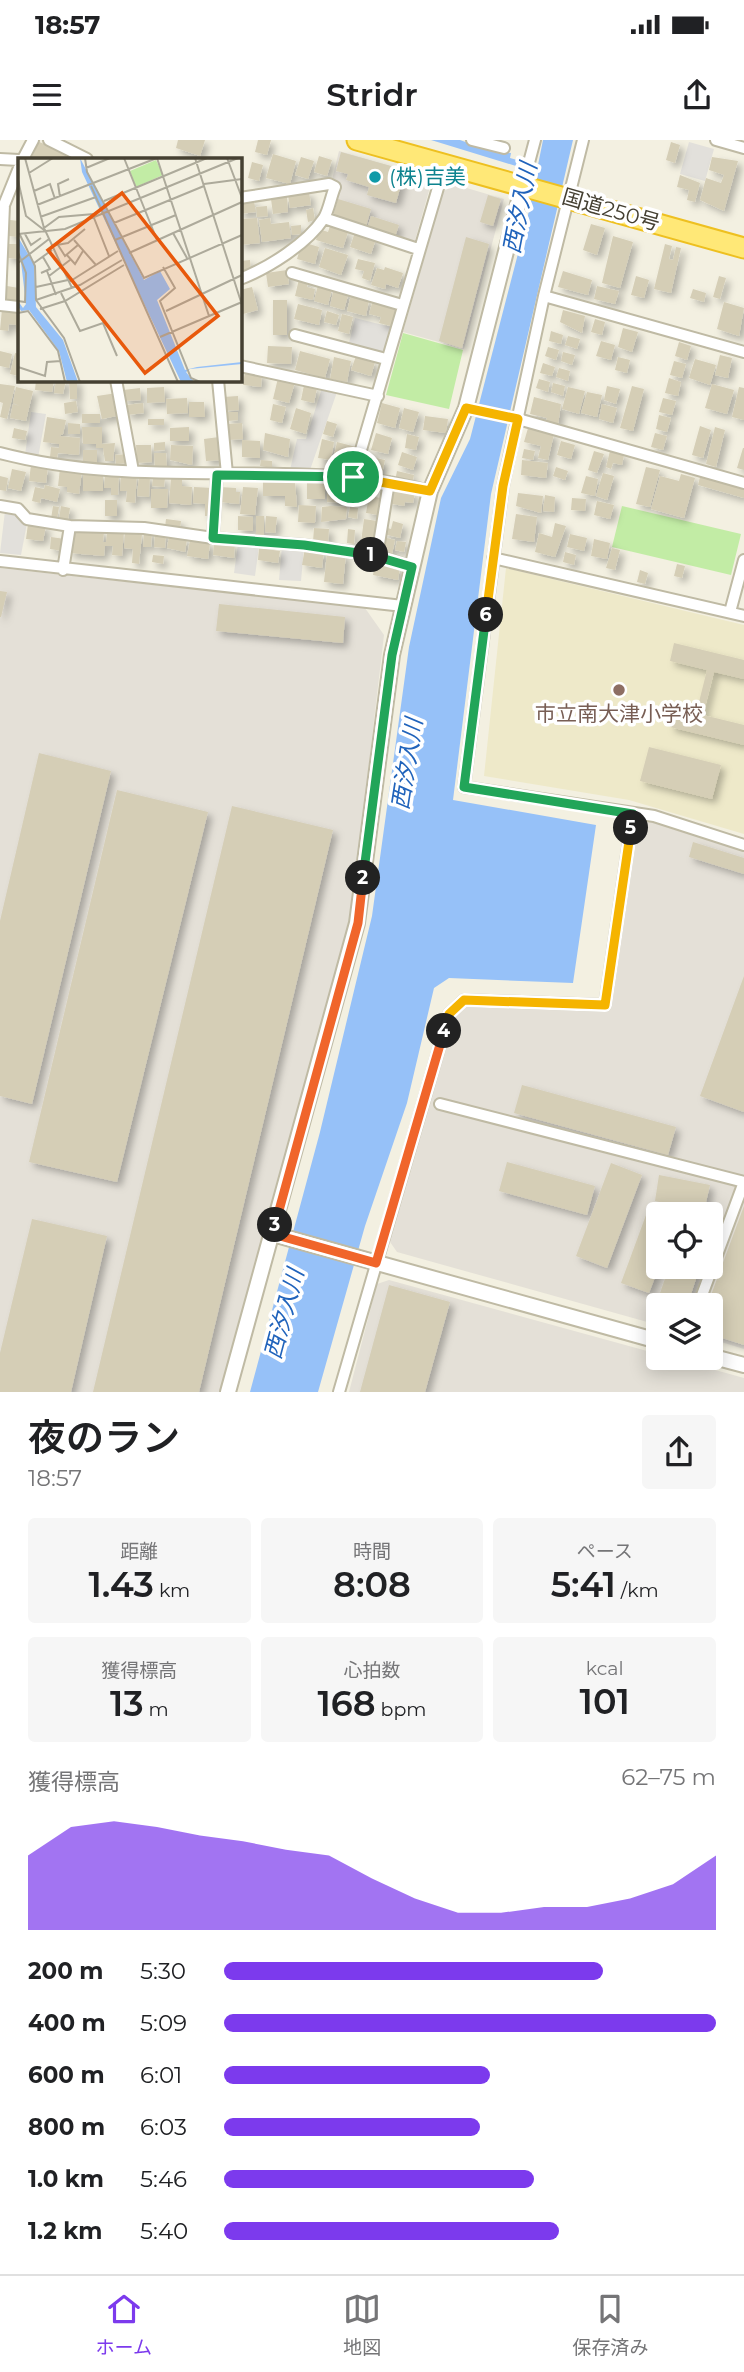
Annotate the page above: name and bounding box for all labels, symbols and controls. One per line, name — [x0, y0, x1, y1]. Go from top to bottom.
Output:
text: 18:57 — [35, 9, 100, 41]
text: Stridr — [326, 75, 418, 114]
icon: menu — [28, 76, 66, 114]
icon: share — [678, 76, 716, 114]
water label: 西汐入川 — [497, 157, 543, 256]
inset map — [18, 158, 242, 382]
place label: (株)吉美 — [389, 164, 466, 189]
marker: (株)吉美 — [367, 169, 383, 185]
street label: 国道250号 — [559, 184, 663, 235]
pin — [323, 447, 383, 507]
icon: arrive — [334, 458, 372, 496]
pin: 1 — [354, 538, 388, 572]
text: 1 — [367, 543, 374, 566]
pin: 6 — [468, 598, 504, 632]
text: 6 — [479, 603, 492, 626]
marker: 市立南大津小学校 — [611, 682, 627, 698]
place label: 市立南大津小学校 — [535, 701, 703, 726]
water label: 西汐入川 — [386, 713, 428, 812]
pin: 5 — [614, 810, 648, 846]
text: 5 — [625, 816, 636, 839]
pin: 2 — [346, 860, 380, 896]
text: 2 — [357, 866, 368, 889]
pin: 4 — [426, 1014, 462, 1048]
text: 4 — [437, 1019, 450, 1042]
map controls — [646, 1202, 723, 1370]
button: locate — [646, 1202, 723, 1279]
pin: 3 — [258, 1208, 292, 1242]
text: 3 — [269, 1213, 280, 1236]
water label: 西汐入川 — [259, 1263, 310, 1362]
button: layers — [646, 1293, 723, 1370]
text: 夜のラン — [28, 1414, 180, 1461]
button: share — [642, 1415, 716, 1489]
text: 18:57 — [28, 1464, 82, 1492]
text: 距離 — [120, 1540, 158, 1563]
text: 時間 — [353, 1540, 391, 1563]
text: ペース — [577, 1540, 633, 1563]
text: 1.43 — [88, 1563, 154, 1606]
text: 8:08 — [333, 1563, 411, 1606]
text: 5:41 — [551, 1563, 616, 1606]
text: km — [154, 1579, 190, 1602]
text: /km — [616, 1579, 659, 1602]
text: kcal — [586, 1657, 624, 1680]
text: 獲得標高 — [101, 1659, 177, 1682]
text: 心拍数 — [343, 1659, 401, 1682]
text: 101 — [580, 1680, 630, 1723]
text: 13 — [110, 1682, 144, 1725]
text: 168 — [317, 1682, 376, 1725]
text: m — [144, 1698, 169, 1721]
text: bpm — [376, 1698, 427, 1721]
text: 62–75 m — [621, 1763, 716, 1791]
text: 獲得標高 — [28, 1768, 120, 1796]
text: 200 m — [28, 1957, 103, 1985]
text: 5:30 — [140, 1957, 186, 1985]
text: 400 m — [28, 2009, 106, 2037]
text: 5:09 — [140, 2009, 187, 2037]
text: 600 m — [28, 2061, 105, 2089]
text: 6:01 — [140, 2061, 182, 2089]
text: 800 m — [28, 2113, 105, 2141]
text: 6:03 — [140, 2113, 187, 2141]
text: 1.0 km — [28, 2165, 104, 2193]
text: 5:46 — [140, 2165, 187, 2193]
text: 1.2 km — [28, 2217, 102, 2245]
text: 5:40 — [140, 2217, 188, 2245]
tab: ホーム — [96, 2290, 152, 2359]
tab: 地図 — [343, 2290, 381, 2359]
tab: 保存済み — [572, 2290, 648, 2359]

